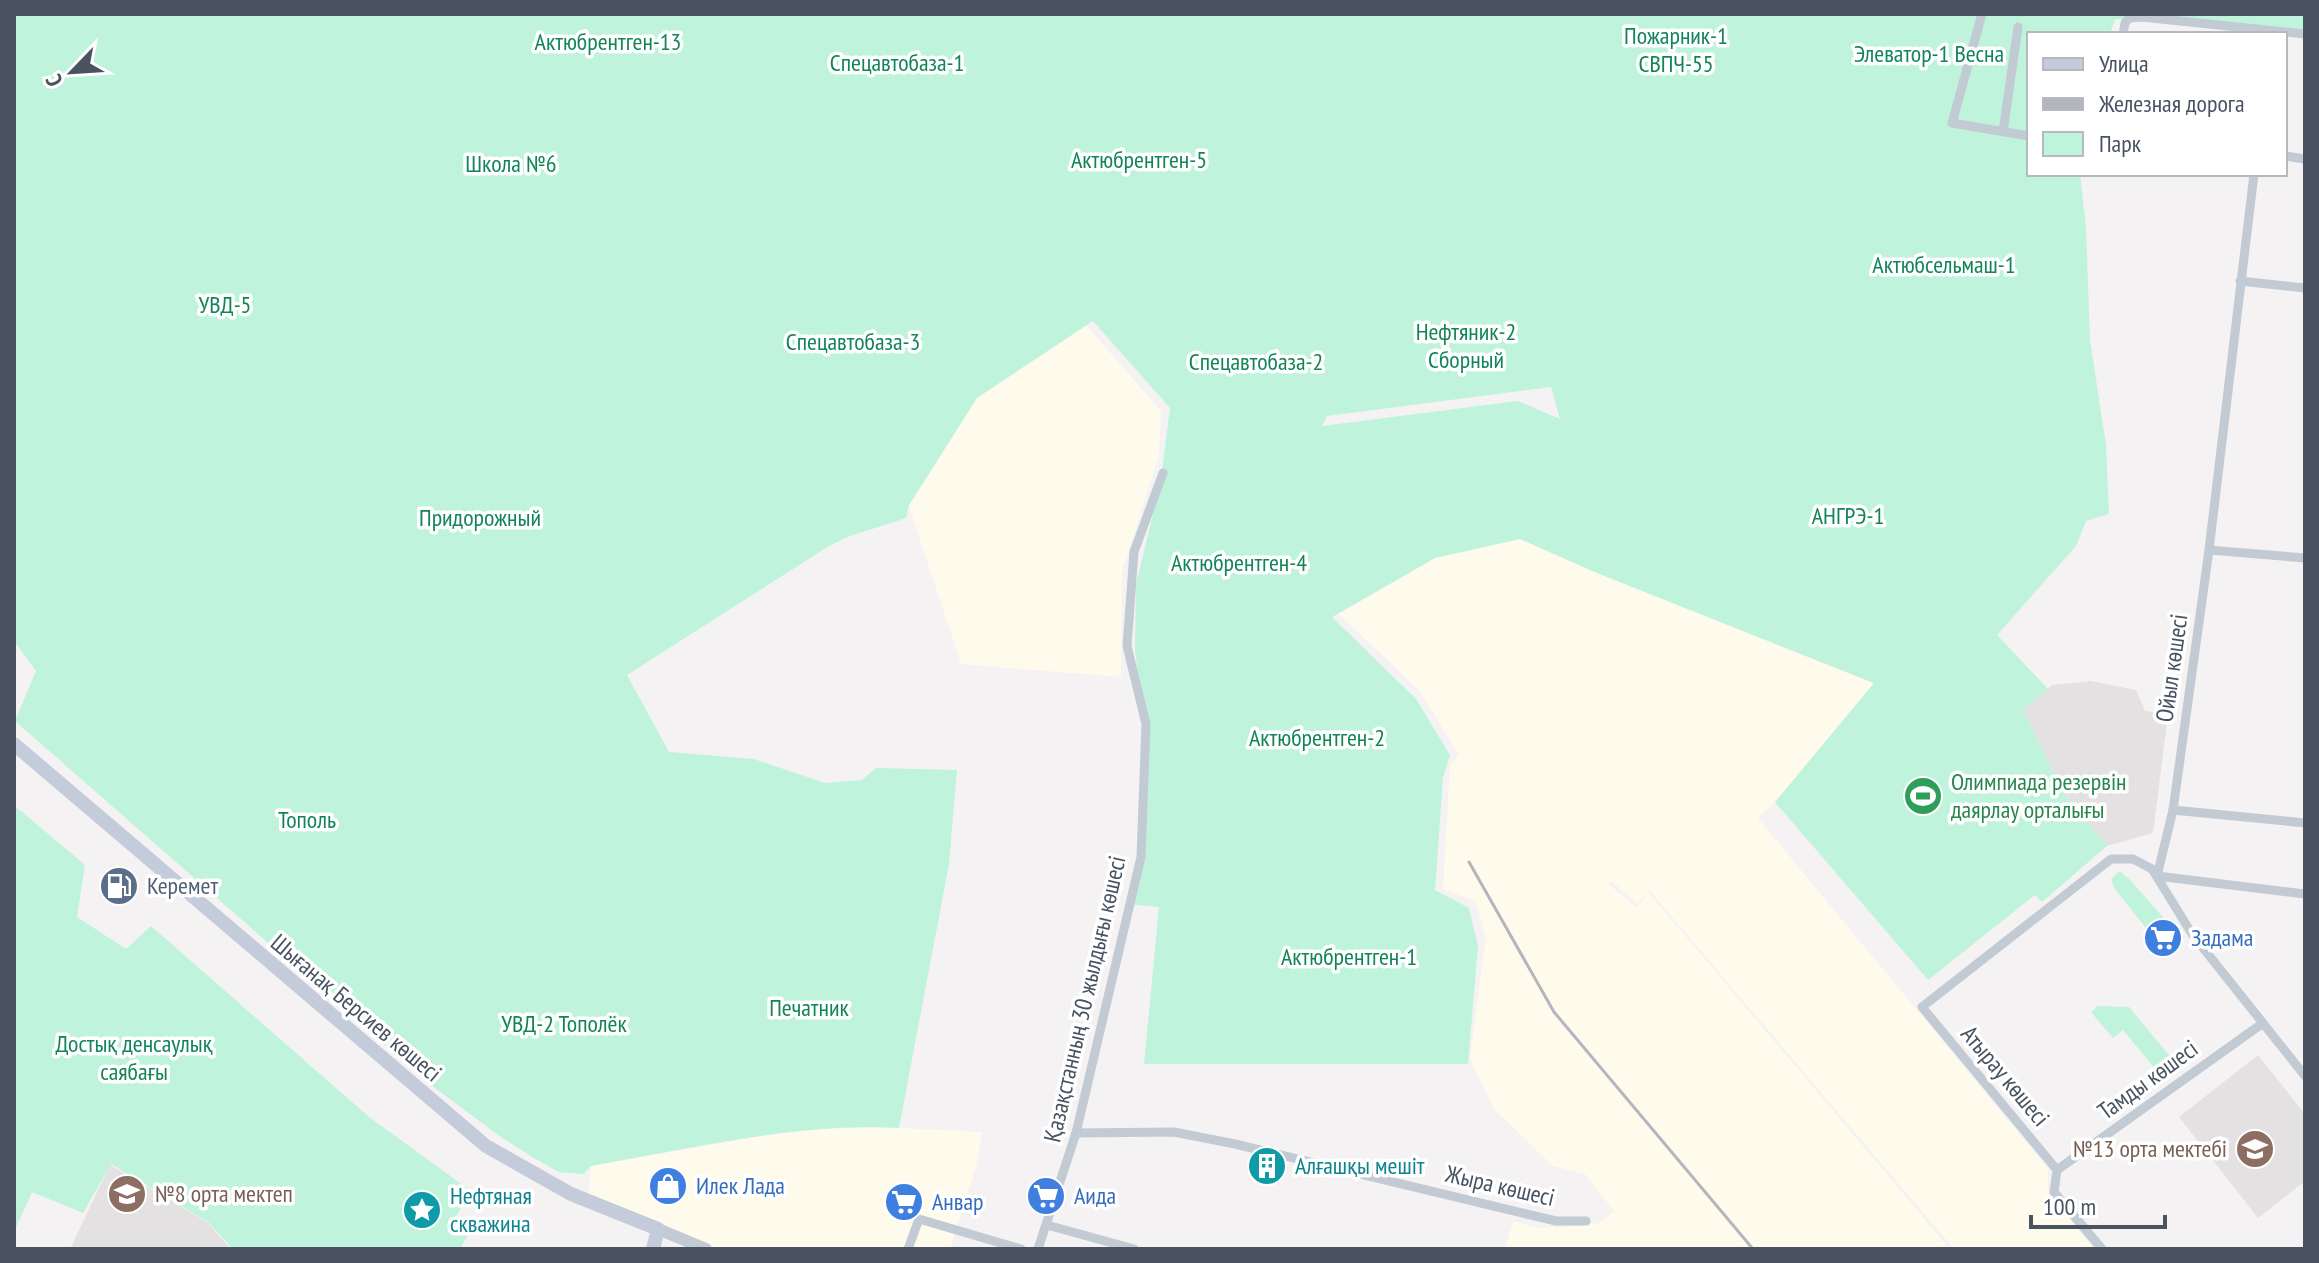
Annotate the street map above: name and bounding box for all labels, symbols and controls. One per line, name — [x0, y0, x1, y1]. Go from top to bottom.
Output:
park label: Пожарник-1 СВПЧ-55 — [1624, 20, 1728, 79]
park label: Актюбрентген-13 — [535, 26, 681, 57]
north arrow — [32, 32, 112, 112]
legend — [2027, 32, 2287, 176]
park label: Элеватор-1 Весна — [1854, 38, 2004, 69]
park label: Спецавтобаза-1 — [830, 47, 964, 78]
text: Улица — [2099, 48, 2149, 79]
text: С — [39, 70, 69, 91]
text: Железная дорога — [2098, 88, 2245, 119]
text: Парк — [2099, 128, 2142, 159]
park label: Актюбрентген-5 — [1071, 144, 1207, 175]
park label: Школа №6 — [465, 148, 557, 179]
park label: Актюбсельмаш-1 — [1872, 249, 2016, 280]
park label: УВД-5 — [199, 289, 251, 320]
park label: Нефтяник-2 Сборный — [1416, 316, 1516, 375]
park label: Спецавтобаза-3 — [786, 326, 920, 357]
park label: Спецавтобаза-2 — [1189, 346, 1323, 377]
park label: АНГРЭ-1 — [1812, 500, 1884, 531]
park label: Придорожный — [419, 502, 541, 533]
park label: Актюбрентген-4 — [1171, 547, 1307, 578]
street label: Ойыл көшесі — [2149, 612, 2194, 724]
park label: Актюбрентген-2 — [1249, 722, 1385, 753]
place label: Олимпиада резервін даярлау орталығы — [1951, 766, 2127, 825]
sports icon: Олимпиада резервін даярлау орталығы — [1902, 775, 1944, 817]
park label: Тополь — [278, 804, 336, 835]
street label: Қазақстанның 30 жылдығы көшесі — [1036, 853, 1133, 1145]
fuel station icon: Керемет — [98, 865, 140, 907]
place label: Керемет — [147, 870, 218, 901]
supermarket icon: Задама — [2142, 917, 2184, 959]
place label: Задама — [2191, 922, 2253, 953]
street label: Шығанақ Берсиев көшесі — [265, 927, 448, 1088]
park label: Актюбрентген-1 — [1281, 941, 1417, 972]
park label: Печатник — [769, 992, 849, 1023]
park label: УВД-2 Тополёк — [501, 1008, 628, 1039]
street label: Атырау көшесі — [1954, 1019, 2056, 1132]
park label: Достық денсаулық саябағы — [55, 1028, 213, 1087]
street label: Тамды көшесі — [2091, 1033, 2204, 1126]
school or university icon: №13 орта мектебі — [2234, 1128, 2276, 1170]
place label: №13 орта мектебі — [2073, 1133, 2227, 1164]
building icon: Алғашқы мешіт — [1246, 1145, 1288, 1187]
place label: Алғашқы мешіт — [1295, 1150, 1425, 1181]
street label: Жыра көшесі — [1442, 1158, 1558, 1213]
shop icon: Илек Лада — [647, 1165, 689, 1207]
place label: Илек Лада — [696, 1170, 785, 1201]
school or university icon: №8 орта мектеп — [106, 1173, 148, 1215]
supermarket icon: Аида — [1025, 1175, 1067, 1217]
place label: №8 орта мектеп — [155, 1178, 293, 1209]
scale bar — [2031, 1179, 2165, 1229]
place label: Нефтяная скважина — [450, 1180, 532, 1239]
place label: Аида — [1074, 1180, 1116, 1211]
supermarket icon: Анвар — [883, 1181, 925, 1223]
place label: Анвар — [932, 1186, 983, 1217]
place icon: Нефтяная скважина — [401, 1189, 443, 1231]
text: 100 m — [2043, 1191, 2096, 1222]

